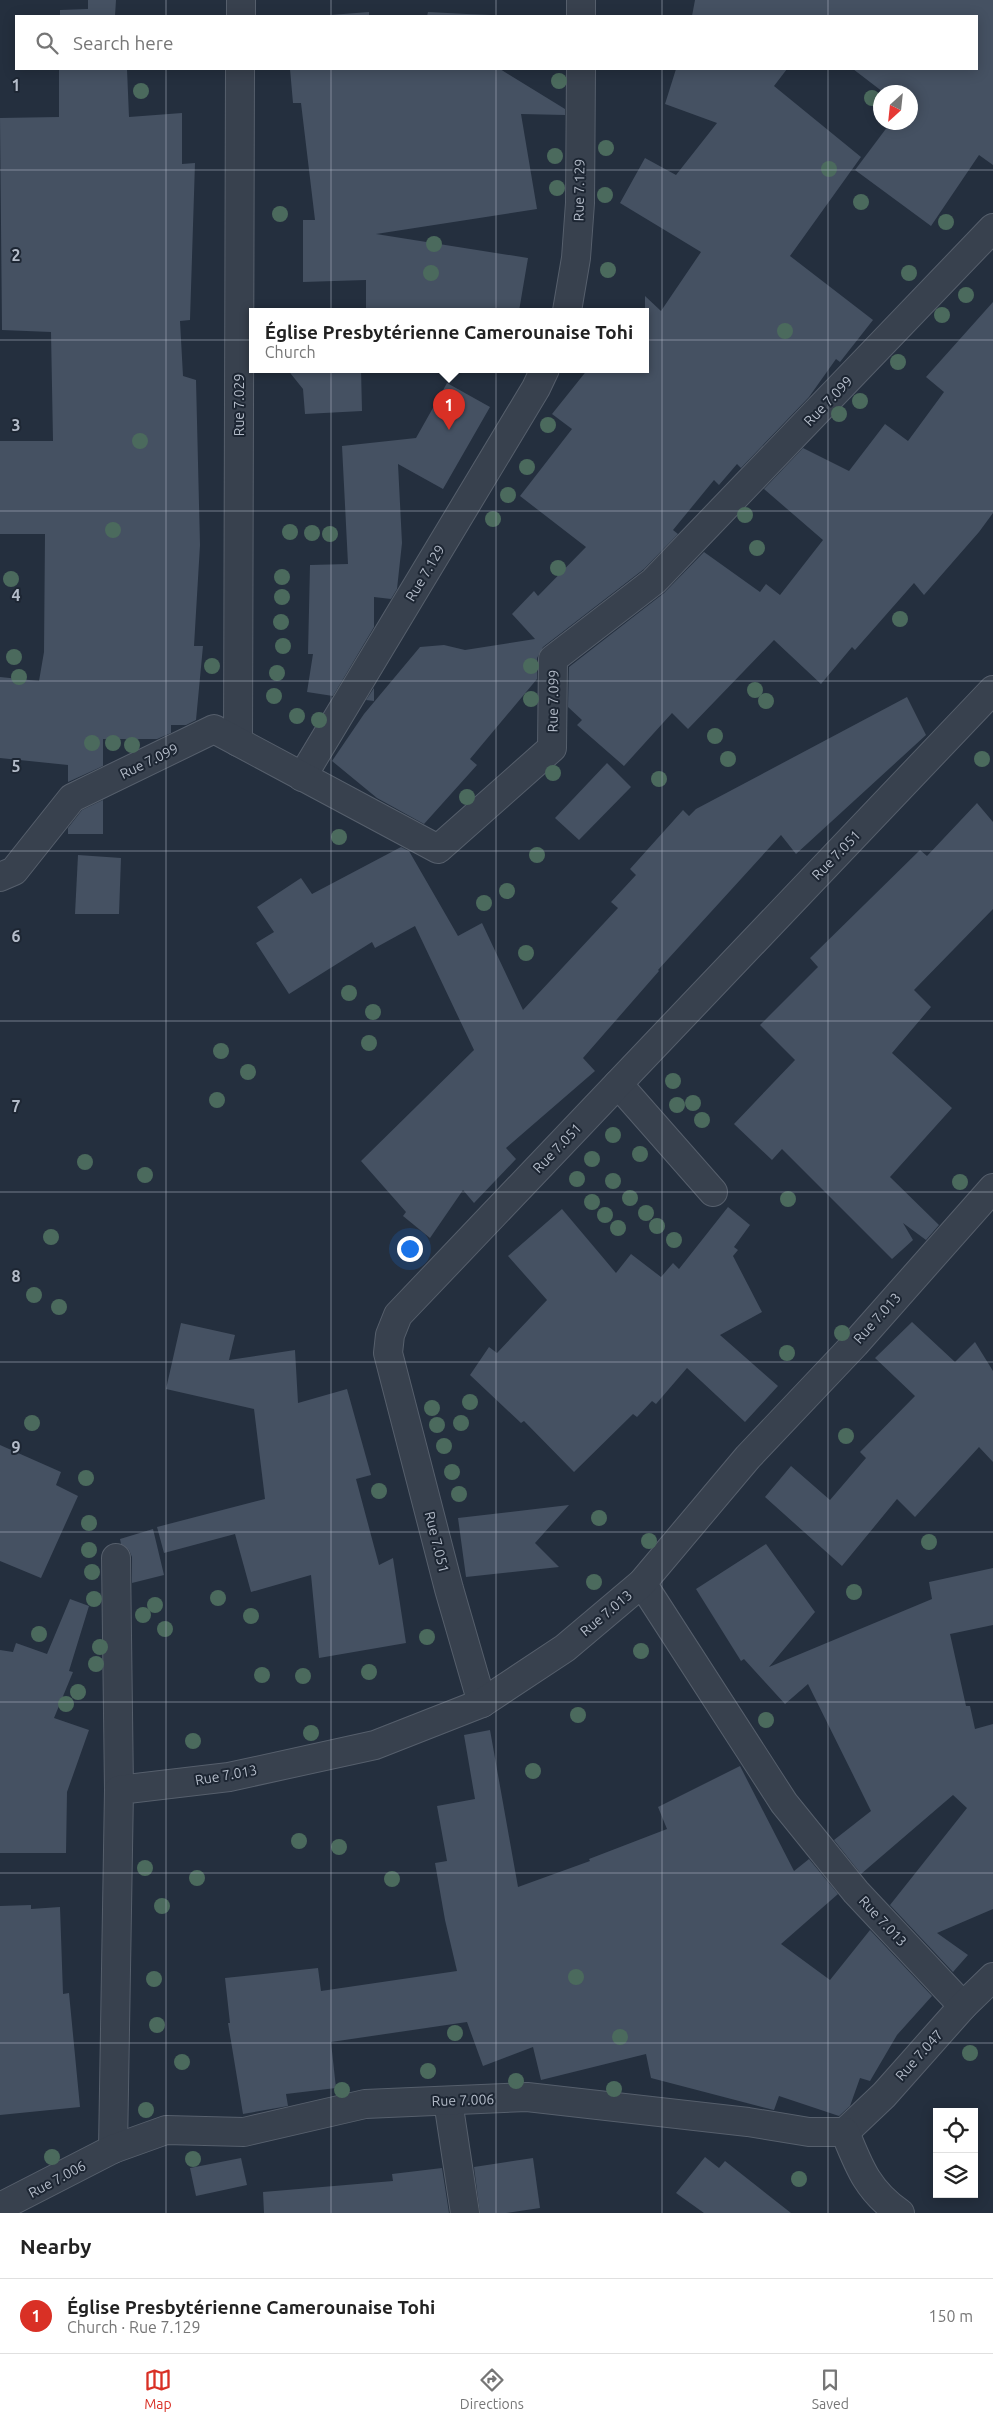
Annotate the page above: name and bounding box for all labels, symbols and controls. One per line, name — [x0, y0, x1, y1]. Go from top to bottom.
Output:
search box — [15, 15, 978, 70]
icon: search — [33, 29, 61, 57]
text: Search here — [73, 32, 173, 54]
text: 1 — [11, 76, 21, 94]
north arrow — [873, 85, 918, 130]
street label: Rue 7.129 — [570, 159, 588, 221]
text: 2 — [11, 246, 21, 264]
popup — [249, 308, 649, 373]
text: Église Presbytérienne Camerounaise Tohi — [265, 321, 633, 343]
text: Church — [265, 343, 316, 361]
street label: Rue 7.099 — [800, 373, 856, 429]
street label: Rue 7.029 — [231, 374, 247, 436]
pin: 1 — [433, 389, 465, 430]
text: 3 — [11, 416, 21, 434]
street label: Rue 7.129 — [402, 542, 448, 604]
text: 4 — [11, 586, 21, 604]
street label: Rue 7.099 — [544, 670, 562, 732]
street label: Rue 7.099 — [117, 740, 181, 782]
text: 5 — [11, 757, 21, 775]
street label: Rue 7.051 — [808, 827, 864, 883]
text: 6 — [11, 927, 21, 945]
text: 7 — [11, 1097, 21, 1115]
street label: Rue 7.051 — [529, 1120, 585, 1176]
your location — [397, 1236, 423, 1262]
text: 8 — [11, 1267, 21, 1285]
street label: Rue 7.013 — [850, 1289, 904, 1347]
text: 9 — [11, 1438, 21, 1456]
street label: Rue 7.051 — [422, 1510, 452, 1574]
street label: Rue 7.013 — [577, 1587, 635, 1639]
street label: Rue 7.013 — [194, 1762, 258, 1788]
street label: Rue 7.013 — [856, 1893, 910, 1949]
street label: Rue 7.047 — [892, 2026, 946, 2084]
street label: Rue 7.006 — [431, 2091, 495, 2109]
map controls — [933, 2108, 978, 2198]
button: locate — [933, 2108, 978, 2153]
button: layers — [933, 2153, 978, 2198]
street label: Rue 7.006 — [26, 2157, 89, 2201]
text: Nearby — [20, 2234, 91, 2258]
text: Église Presbytérienne Camerounaise Tohi — [67, 2296, 435, 2318]
text: 1 — [31, 2307, 41, 2325]
text: 150 m — [928, 2307, 973, 2325]
text: Church · Rue 7.129 — [67, 2318, 201, 2336]
tab: Map — [144, 2366, 172, 2412]
tab: Directions — [460, 2366, 524, 2412]
tab: Saved — [812, 2366, 849, 2412]

